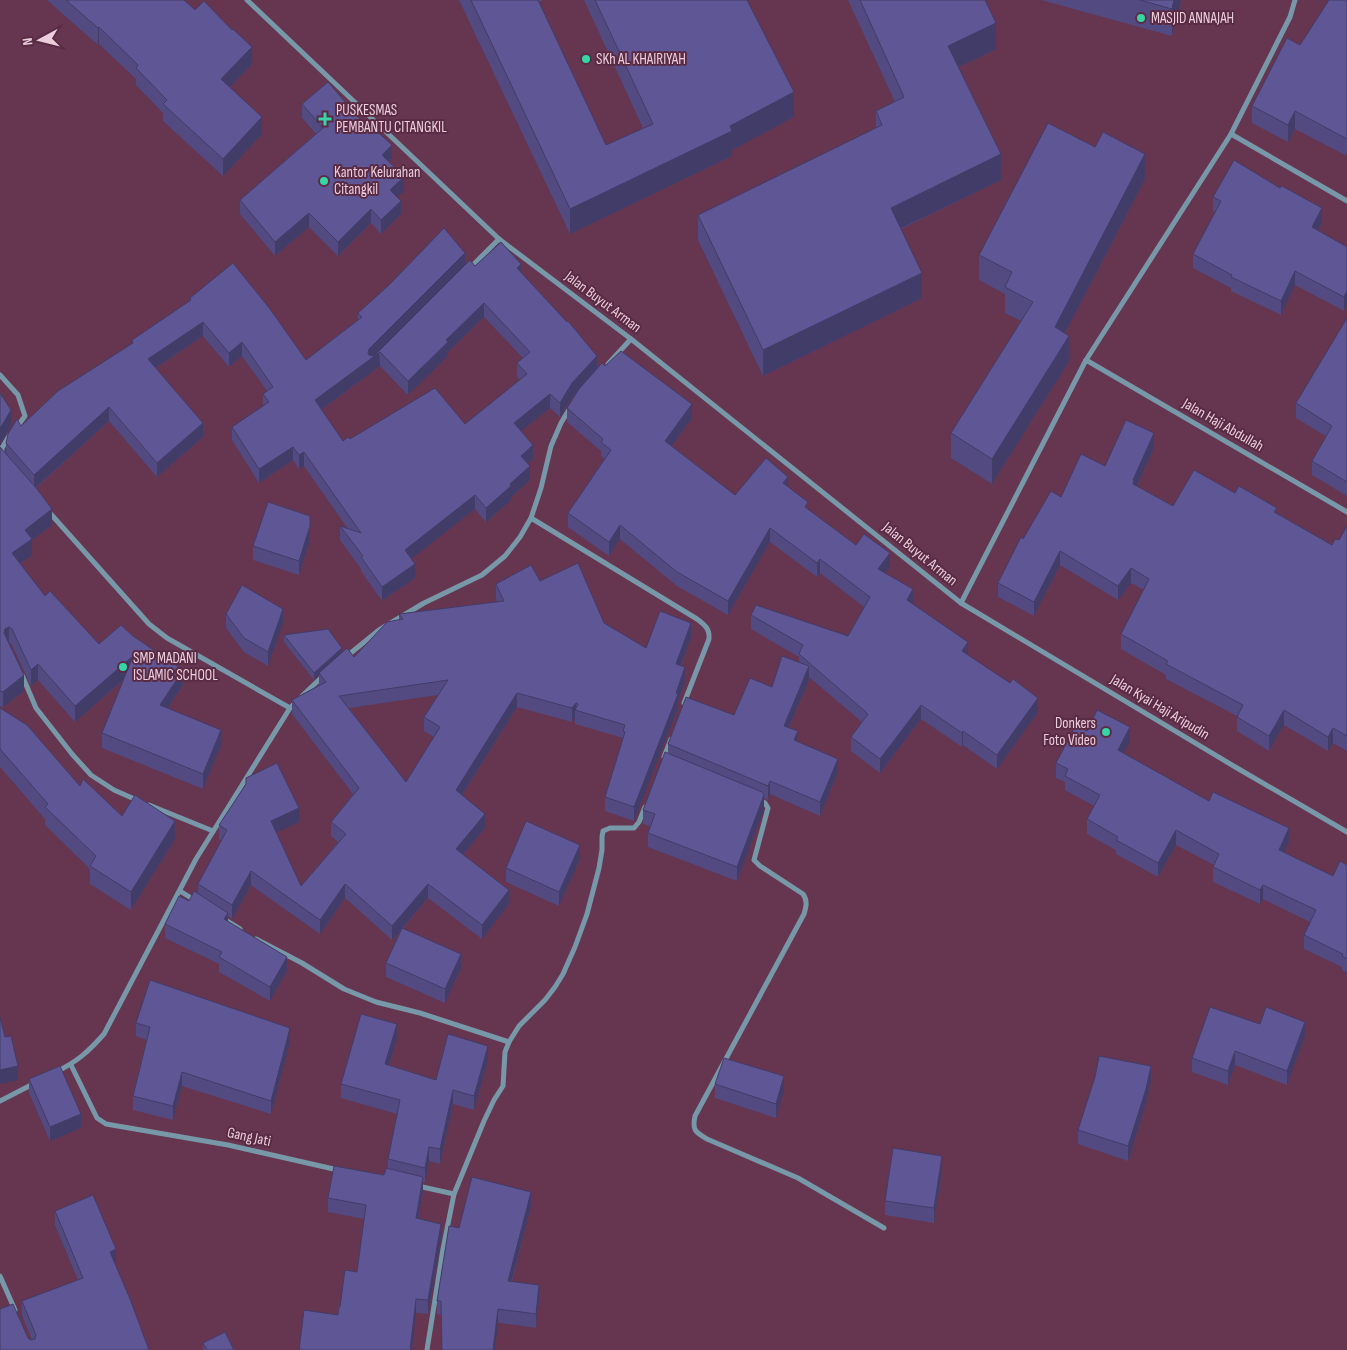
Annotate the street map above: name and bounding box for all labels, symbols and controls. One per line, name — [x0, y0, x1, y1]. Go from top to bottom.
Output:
place label: MASJID ANNAJAH — [1151, 9, 1234, 28]
marker: MASJID ANNAJAH — [1135, 12, 1147, 24]
north arrow — [15, 15, 65, 65]
text: N — [19, 37, 36, 46]
place label: SKh AL KHAIRIYAH — [596, 50, 686, 69]
marker: SKh AL KHAIRIYAH — [580, 53, 592, 65]
place label: PUSKESMAS PEMBANTU CITANGKIL — [336, 101, 447, 137]
marker: PUSKESMAS PEMBANTU CITANGKIL — [318, 112, 332, 126]
place label: Kantor Kelurahan Citangkil — [334, 163, 420, 199]
marker: Kantor Kelurahan Citangkil — [318, 175, 330, 187]
street label: Jalan Buyut Arman — [560, 266, 645, 337]
street label: Jalan Haji Abdullah — [1178, 394, 1267, 456]
street label: Jalan Buyut Arman — [878, 517, 961, 590]
place label: SMP MADANI ISLAMIC SCHOOL — [133, 649, 218, 685]
marker: SMP MADANI ISLAMIC SCHOOL — [117, 661, 129, 673]
street label: Jalan Kyai Haji Aripudin — [1106, 669, 1213, 744]
place label: Donkers Foto Video — [1043, 714, 1096, 750]
marker: Donkers Foto Video — [1100, 726, 1112, 738]
street label: Gang Jati — [225, 1123, 273, 1151]

